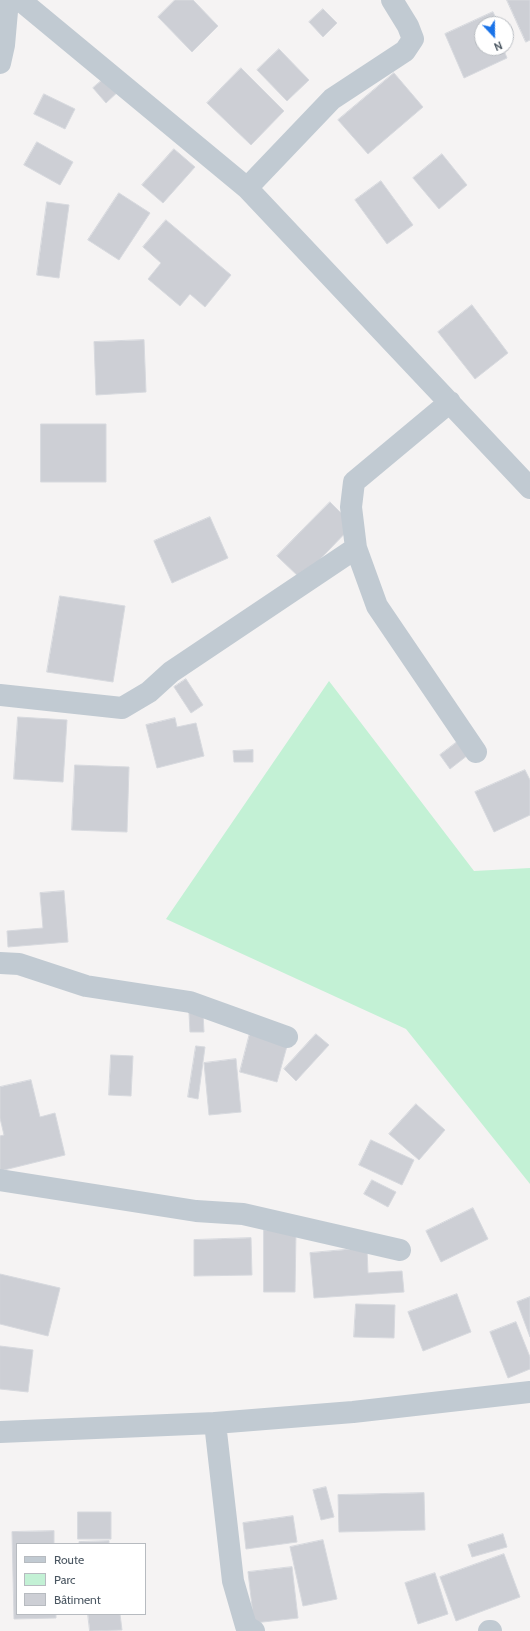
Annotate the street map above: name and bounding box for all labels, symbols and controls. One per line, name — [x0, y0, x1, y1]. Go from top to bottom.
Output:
north arrow — [474, 16, 514, 56]
text: N — [492, 38, 504, 54]
legend — [16, 1543, 146, 1615]
text: Route — [54, 1552, 84, 1567]
text: Parc — [54, 1572, 76, 1587]
text: Bâtiment — [54, 1592, 101, 1607]

